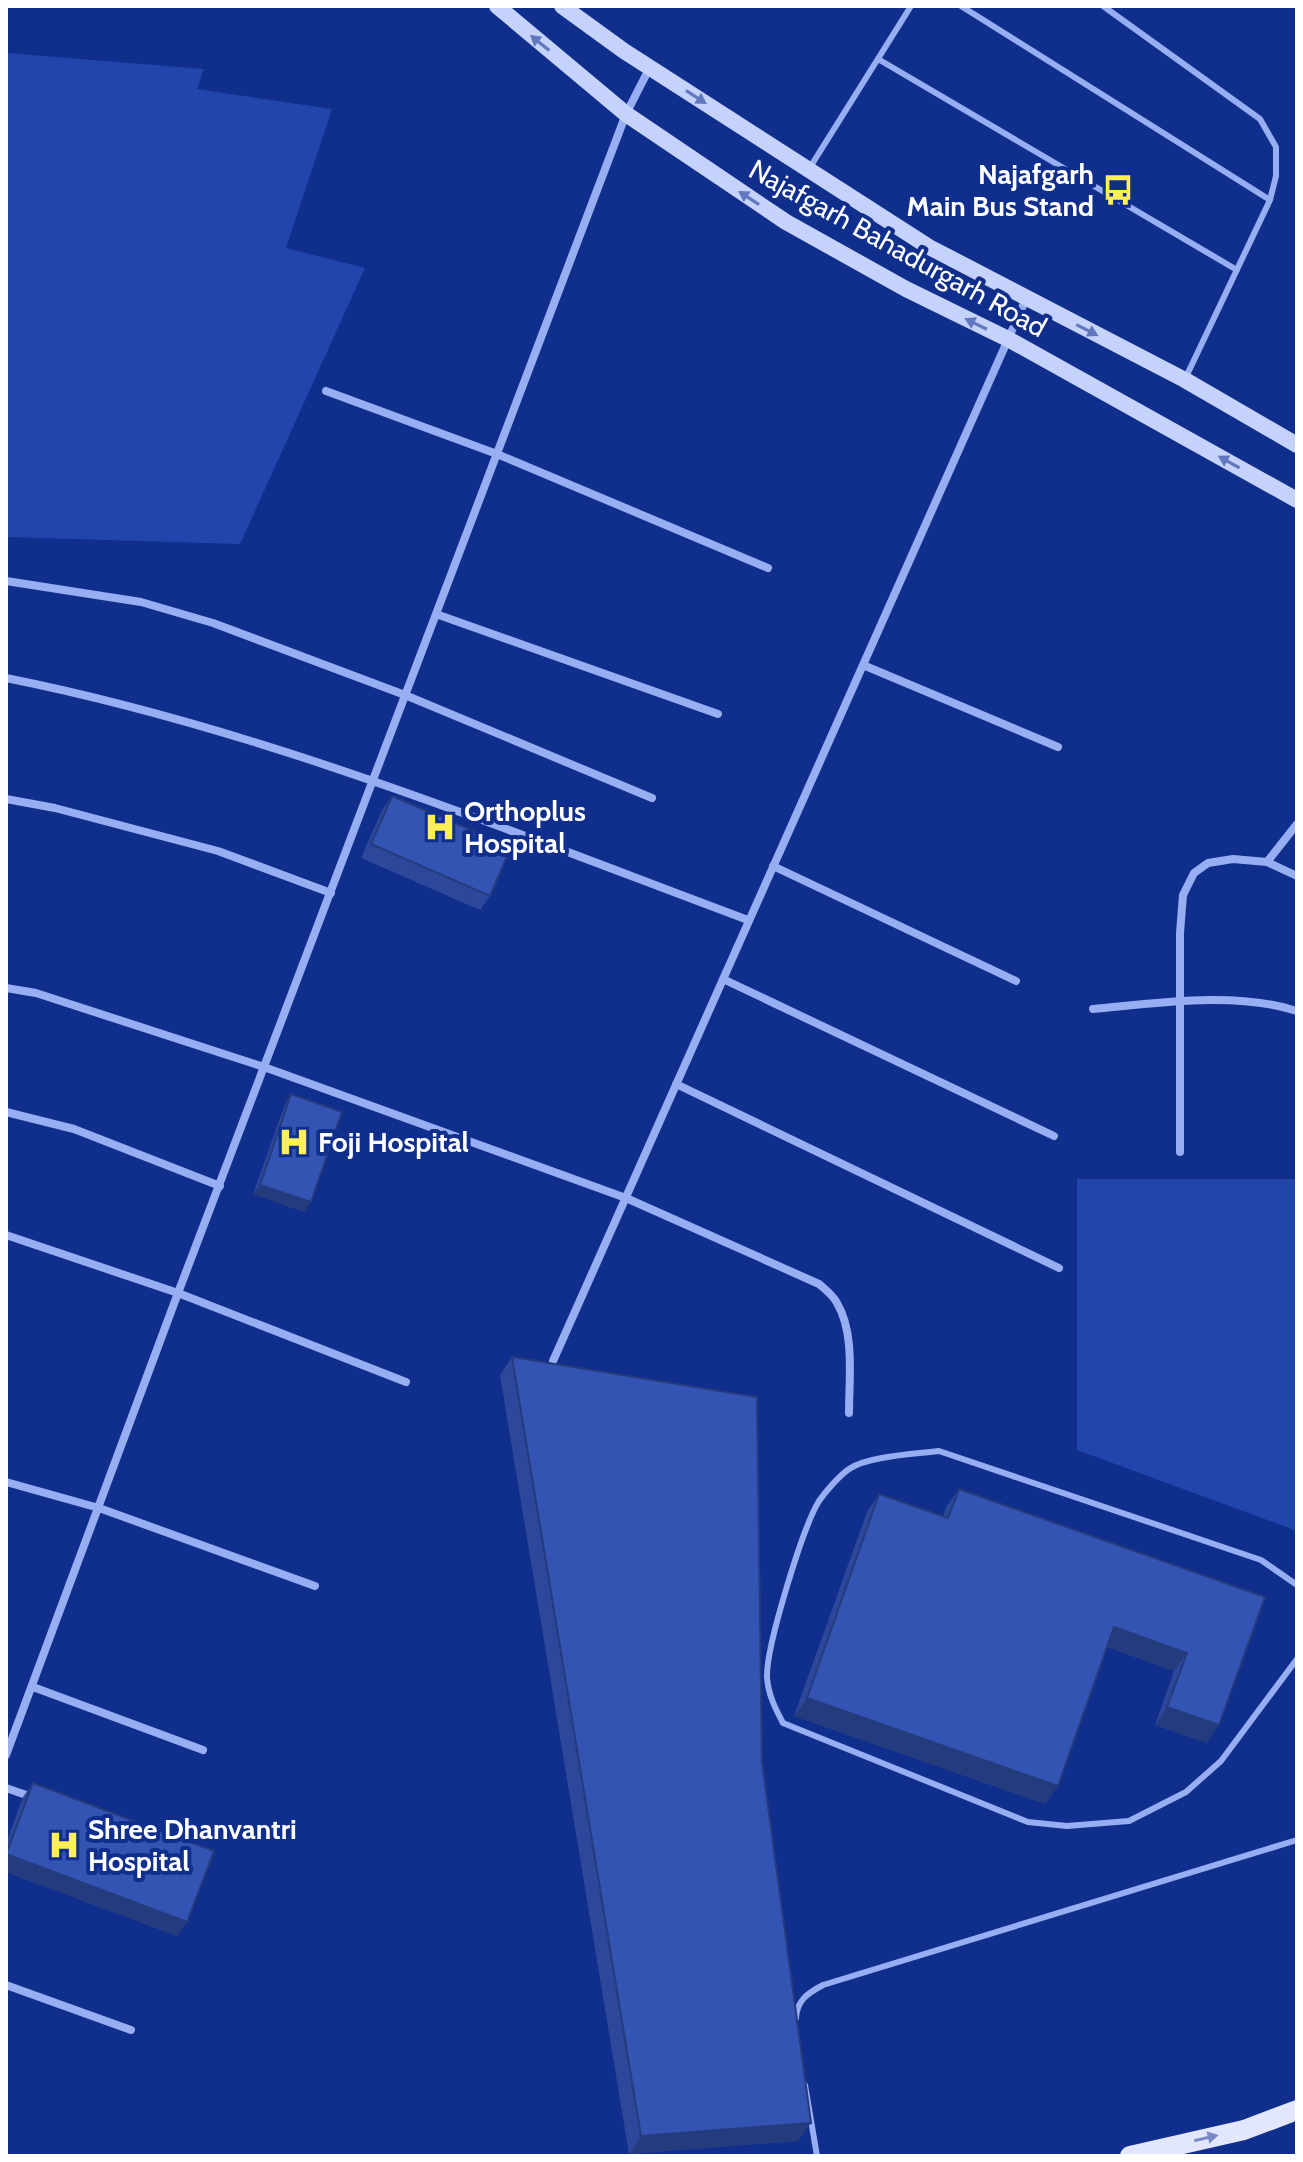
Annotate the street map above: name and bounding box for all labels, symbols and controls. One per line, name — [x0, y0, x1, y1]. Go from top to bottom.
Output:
one-way arrow — [530, 35, 550, 52]
one-way arrow — [685, 90, 706, 105]
street label: Najafgarh Bahadurgarh Road — [743, 152, 1053, 344]
place label: Najafgarh Main Bus Stand — [907, 157, 1094, 223]
bus stop icon: Najafgarh Main Bus Stand — [1101, 173, 1135, 207]
one-way arrow — [738, 191, 760, 205]
one-way arrow — [965, 317, 988, 331]
one-way arrow — [1076, 324, 1099, 337]
one-way arrow — [1218, 455, 1240, 469]
place label: Orthoplus Hospital — [464, 794, 586, 860]
hospital icon: Orthoplus Hospital — [423, 810, 457, 844]
hospital icon: Foji Hospital — [277, 1125, 311, 1159]
place label: Foji Hospital — [318, 1125, 469, 1159]
place label: Shree Dhanvantri Hospital — [88, 1812, 297, 1878]
hospital icon: Shree Dhanvantri Hospital — [47, 1828, 81, 1862]
one-way arrow — [1194, 2132, 1219, 2144]

